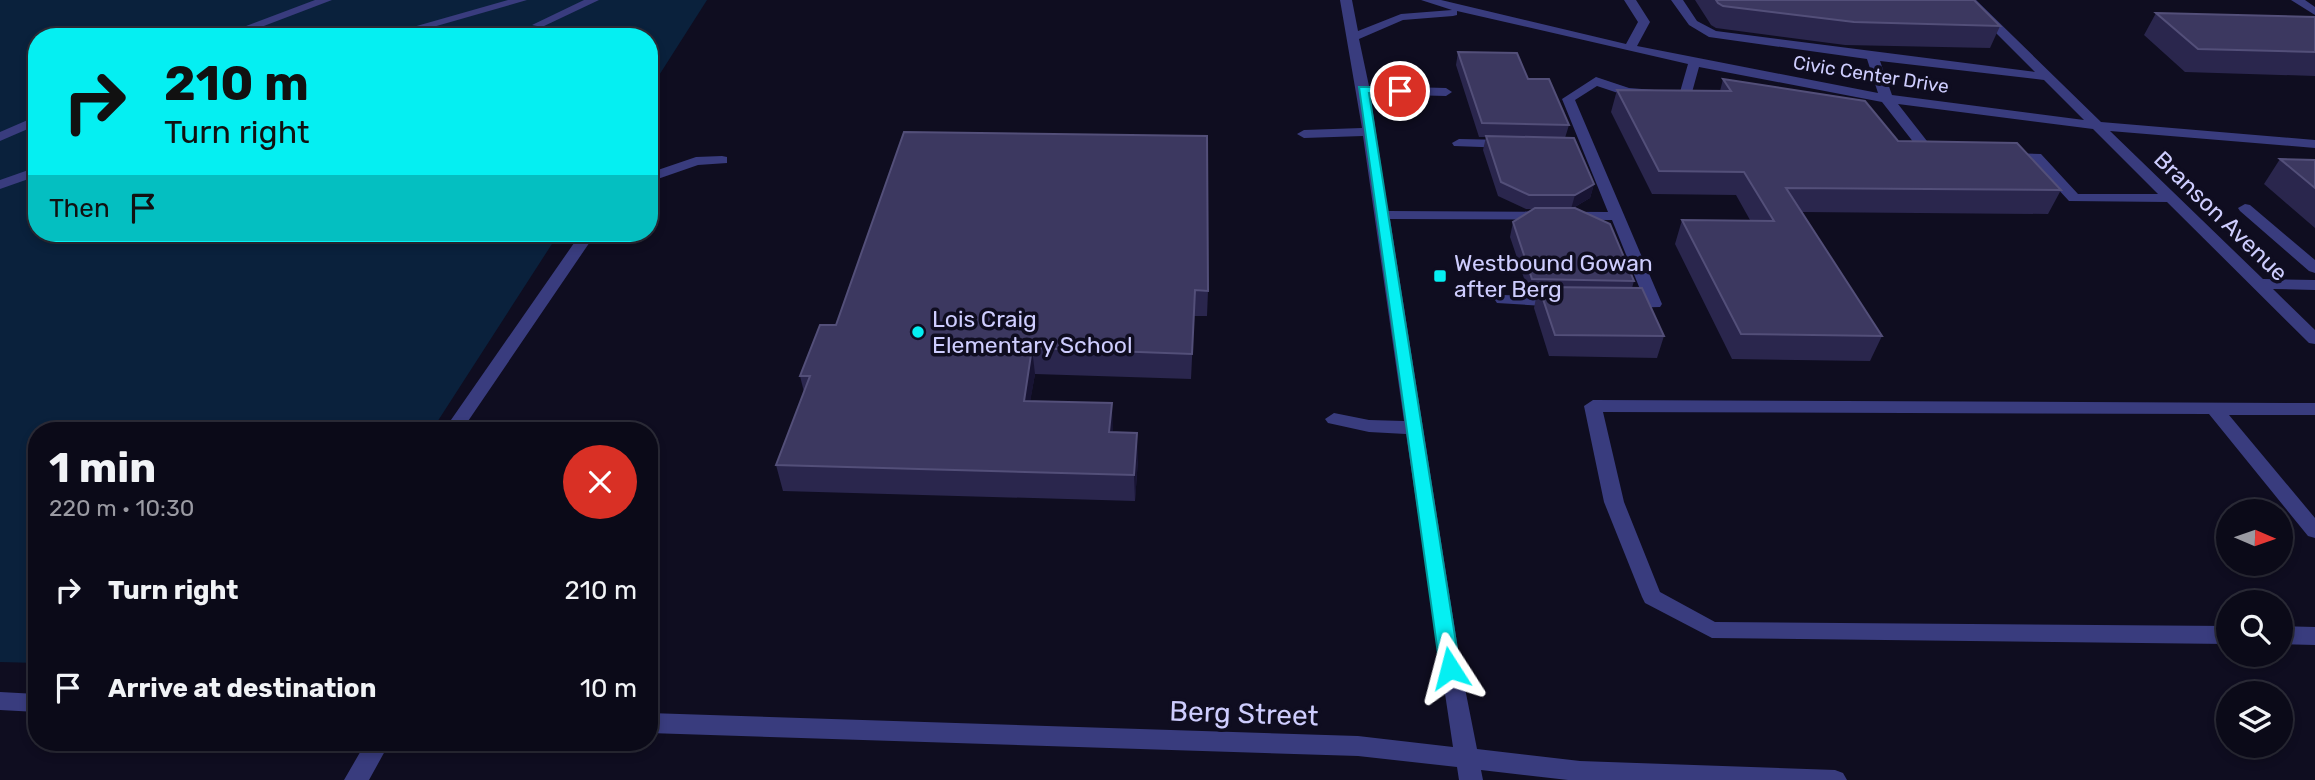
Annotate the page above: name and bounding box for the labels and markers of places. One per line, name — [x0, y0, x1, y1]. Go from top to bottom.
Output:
pin — [1370, 61, 1430, 121]
place label: Westbound Gowan after Berg — [1454, 249, 1653, 303]
marker: Westbound Gowan after Berg — [1432, 268, 1448, 284]
place label: Lois Craig Elementary School — [932, 305, 1133, 359]
marker: Lois Craig Elementary School — [910, 324, 926, 340]

